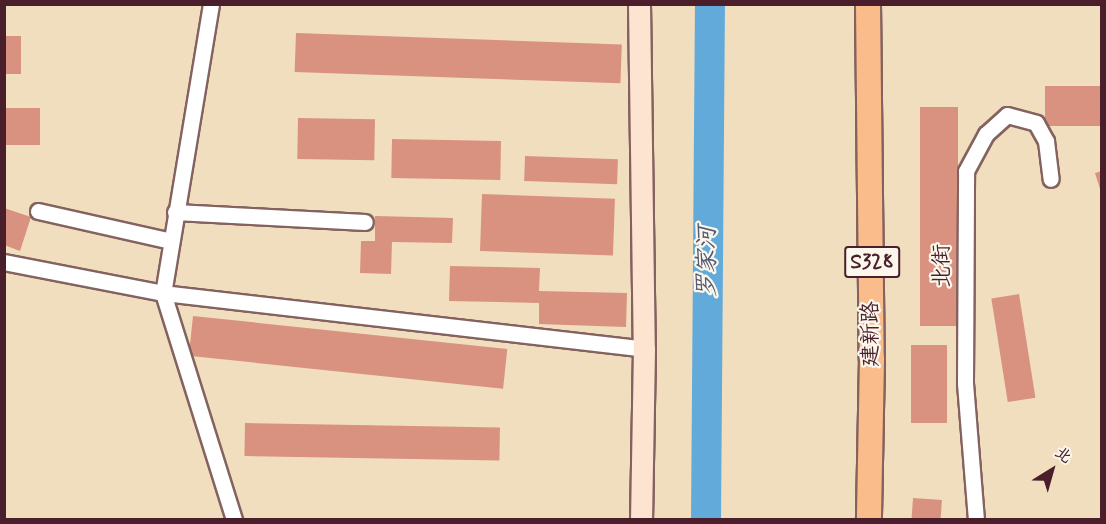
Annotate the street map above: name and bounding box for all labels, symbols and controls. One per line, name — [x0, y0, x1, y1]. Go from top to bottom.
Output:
water label: 罗家河 — [694, 226, 722, 298]
road number: S328 — [844, 244, 900, 280]
street label: 北街 — [930, 244, 956, 288]
street label: 建新路 — [859, 301, 885, 367]
north arrow — [1022, 440, 1082, 500]
text: 北 — [1050, 442, 1076, 468]

